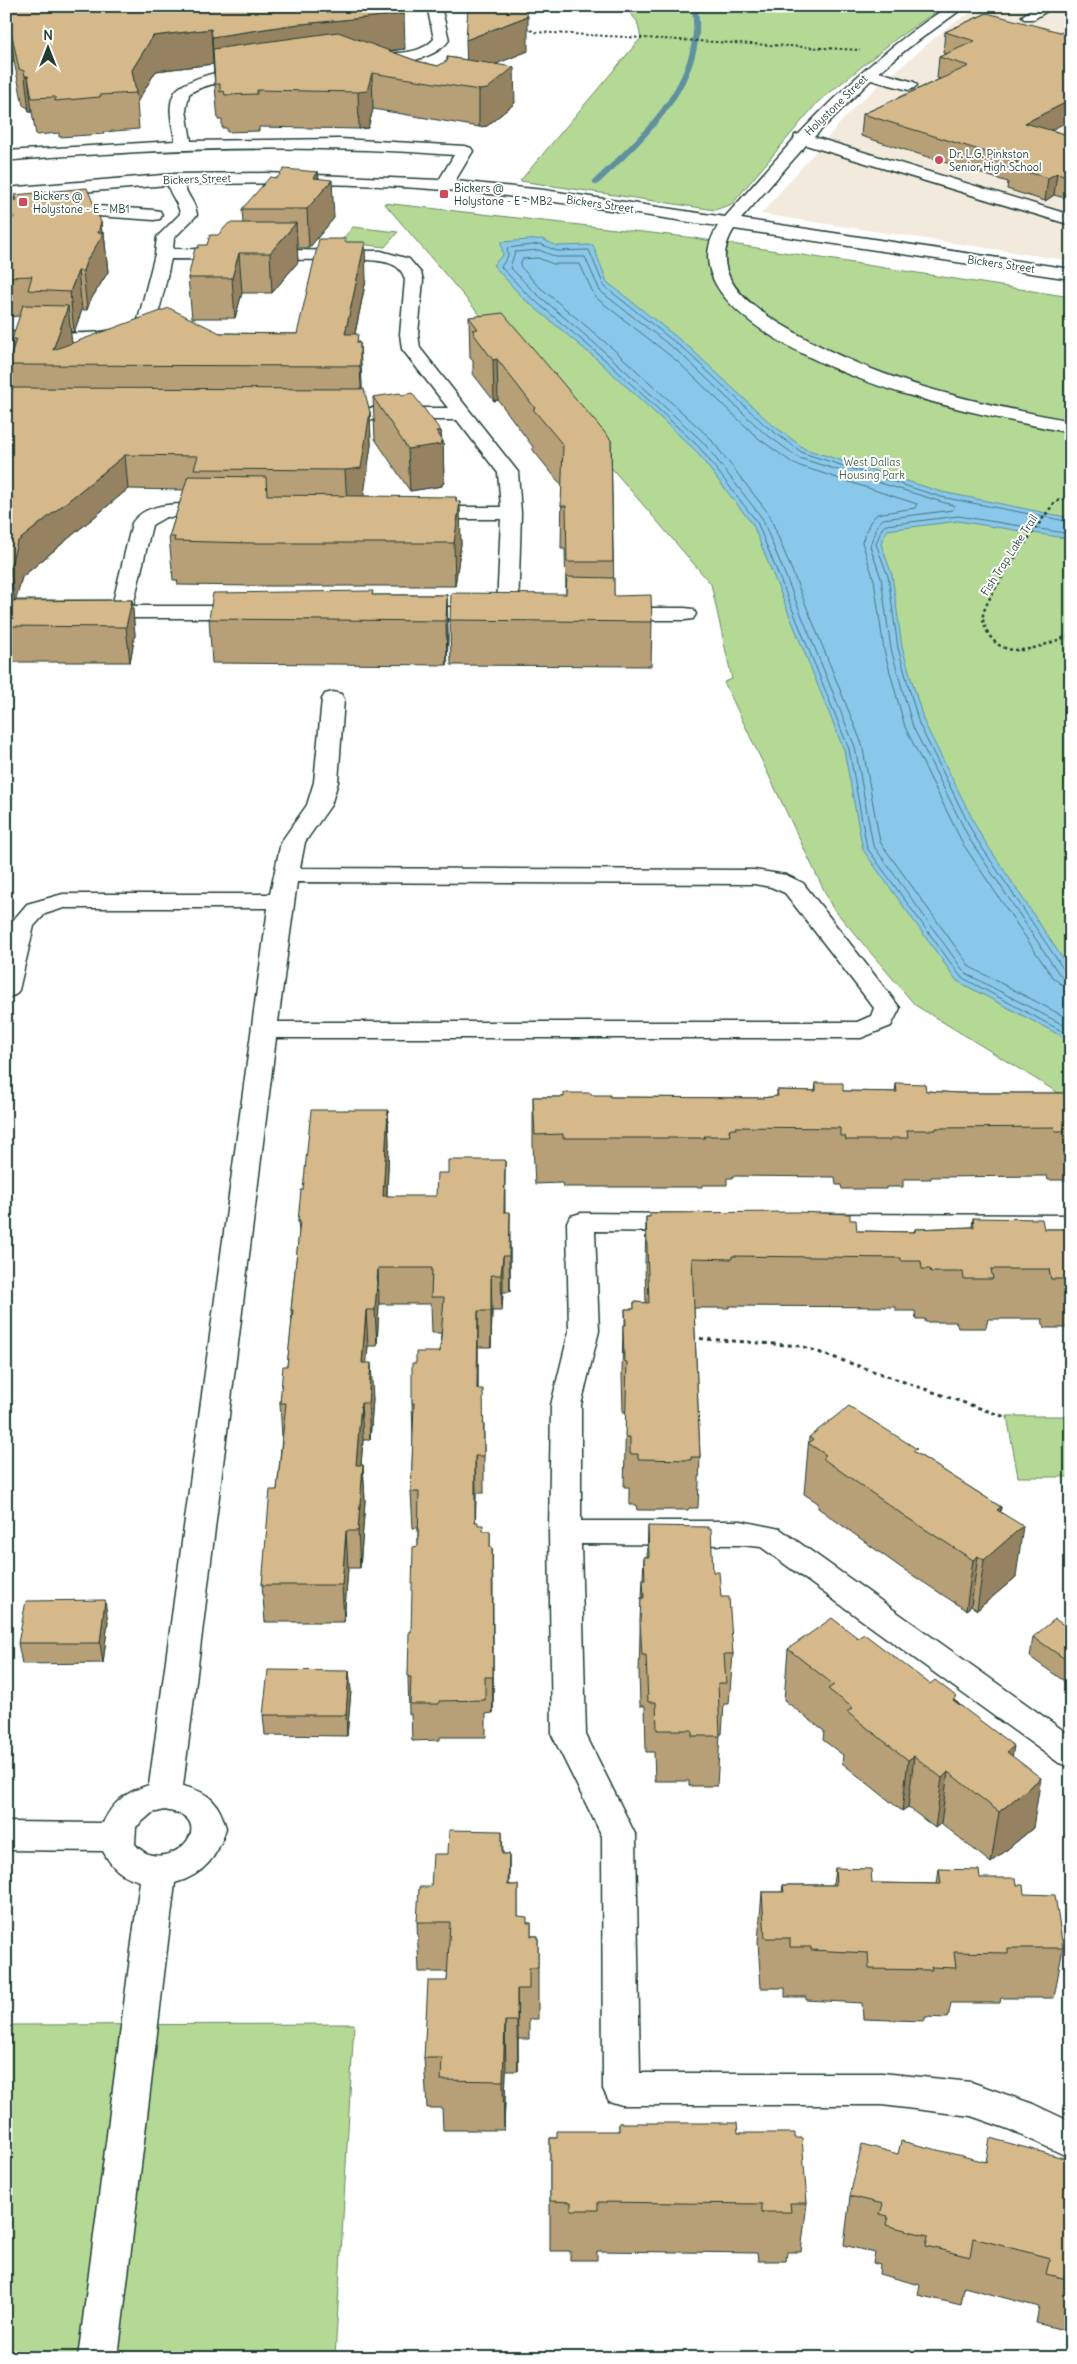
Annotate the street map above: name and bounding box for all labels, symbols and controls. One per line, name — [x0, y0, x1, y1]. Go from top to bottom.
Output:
north arrow — [22, 22, 72, 72]
text: N — [43, 26, 53, 44]
street label: Holystone Street — [802, 71, 871, 139]
place label: Dr. L.G. Pinkston Senior High School — [949, 147, 1042, 174]
marker: Dr. L.G. Pinkston Senior High School — [933, 154, 945, 166]
street label: Bickers Street — [163, 171, 232, 187]
place label: Bickers @ Holystone - E - MB2 — [454, 181, 553, 208]
marker: Bickers @ Holystone - E - MB2 — [438, 188, 450, 200]
place label: Bickers @ Holystone - E - MB1 — [33, 189, 130, 216]
street label: Bickers Street — [565, 192, 635, 216]
marker: Bickers @ Holystone - E - MB1 — [17, 196, 29, 208]
street label: Bickers Street — [966, 252, 1036, 276]
park label: West Dallas Housing Park — [839, 455, 905, 482]
street label: Fish Trap Lake Trail — [978, 512, 1040, 598]

